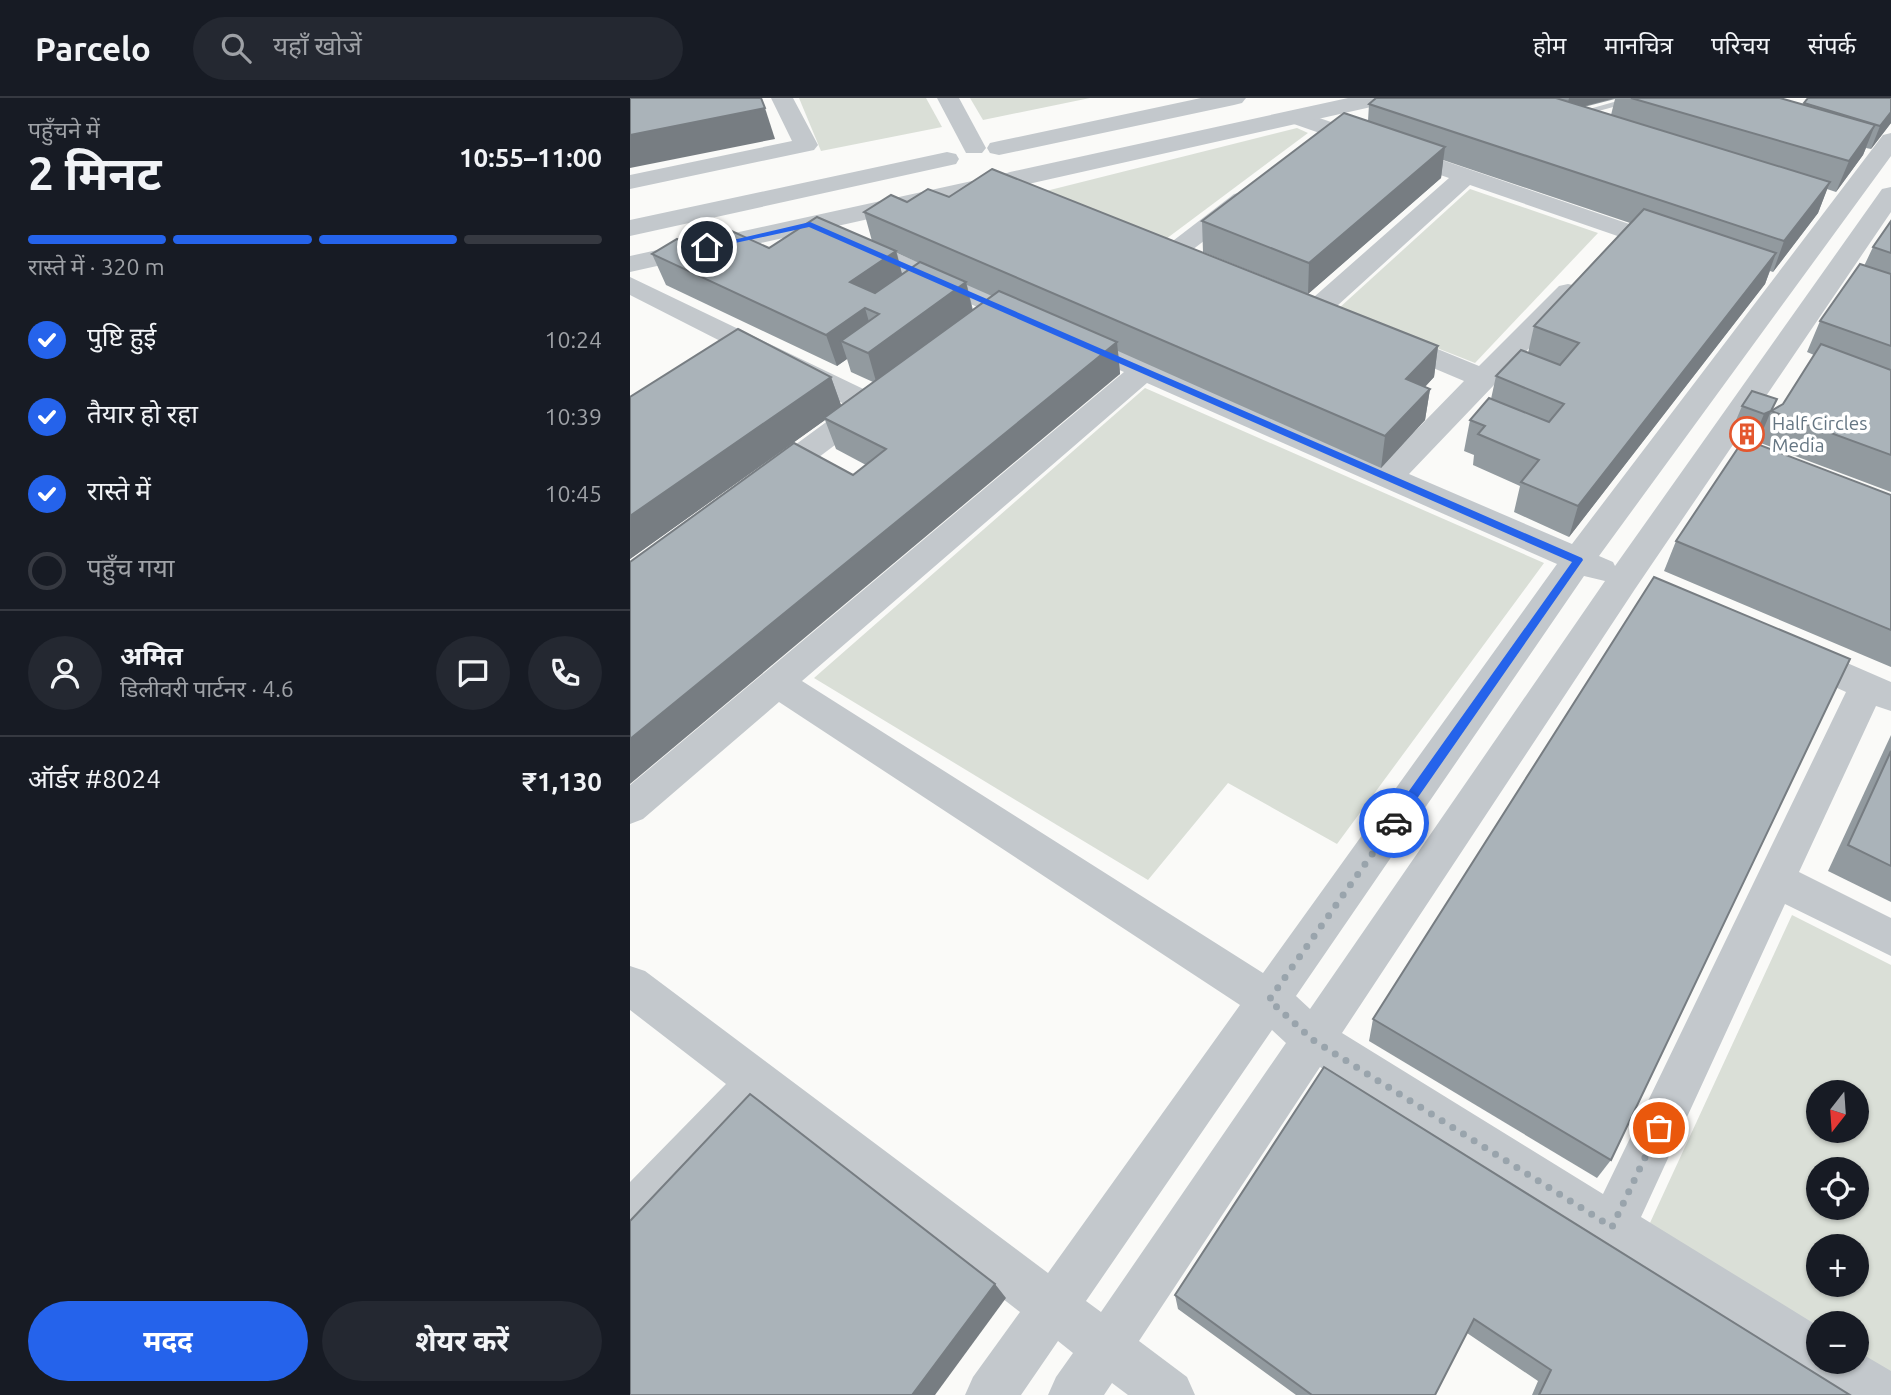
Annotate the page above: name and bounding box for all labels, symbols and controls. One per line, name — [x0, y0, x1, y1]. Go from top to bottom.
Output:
search box — [193, 17, 683, 80]
icon: search — [217, 29, 255, 67]
text: Parcelo — [35, 30, 151, 67]
text: यहाँ खोजें — [273, 31, 362, 60]
text: होम — [1533, 32, 1566, 59]
text: मानचित्र — [1604, 32, 1673, 59]
text: परिचय — [1711, 32, 1770, 59]
text: संपर्क — [1808, 32, 1856, 59]
text: पहुँचने में — [28, 117, 100, 142]
text: 10:55–11:00 — [459, 143, 602, 172]
text: 2 मिनट — [28, 147, 161, 199]
pin — [677, 217, 737, 277]
icon: home — [688, 228, 726, 266]
text: रास्ते में · 320 m — [28, 254, 165, 279]
icon: check — [28, 321, 66, 359]
text: पुष्टि हुई — [87, 322, 156, 351]
text: 10:24 — [544, 327, 602, 352]
icon: check — [28, 398, 66, 436]
text: तैयार हो रहा — [87, 399, 198, 428]
text: 10:39 — [544, 404, 602, 429]
place label: Half Circles Media — [1772, 412, 1868, 456]
building icon: Half Circles Media — [1728, 415, 1766, 453]
icon: check — [28, 475, 66, 513]
text: रास्ते में — [87, 476, 151, 505]
text: 10:45 — [544, 481, 602, 506]
text: पहुँच गया — [87, 553, 175, 582]
button: person — [28, 636, 102, 710]
button: chat — [436, 636, 510, 710]
button: phone — [528, 636, 602, 710]
text: अमित — [120, 641, 183, 670]
text: डिलीवरी पार्टनर · 4.6 — [120, 676, 294, 701]
text: ऑर्डर #8024 — [28, 764, 161, 793]
text: ₹1,130 — [522, 767, 602, 796]
courier — [1359, 788, 1429, 858]
icon: car — [1375, 804, 1413, 842]
north arrow — [1806, 1080, 1869, 1143]
map controls — [1806, 1080, 1869, 1374]
pin — [1629, 1098, 1689, 1158]
icon: bag — [1640, 1109, 1678, 1147]
button: locate — [1806, 1157, 1869, 1220]
button: + — [1806, 1234, 1869, 1297]
button: मदद — [28, 1301, 308, 1381]
button: शेयर करें — [322, 1301, 602, 1381]
button: − — [1806, 1311, 1869, 1374]

